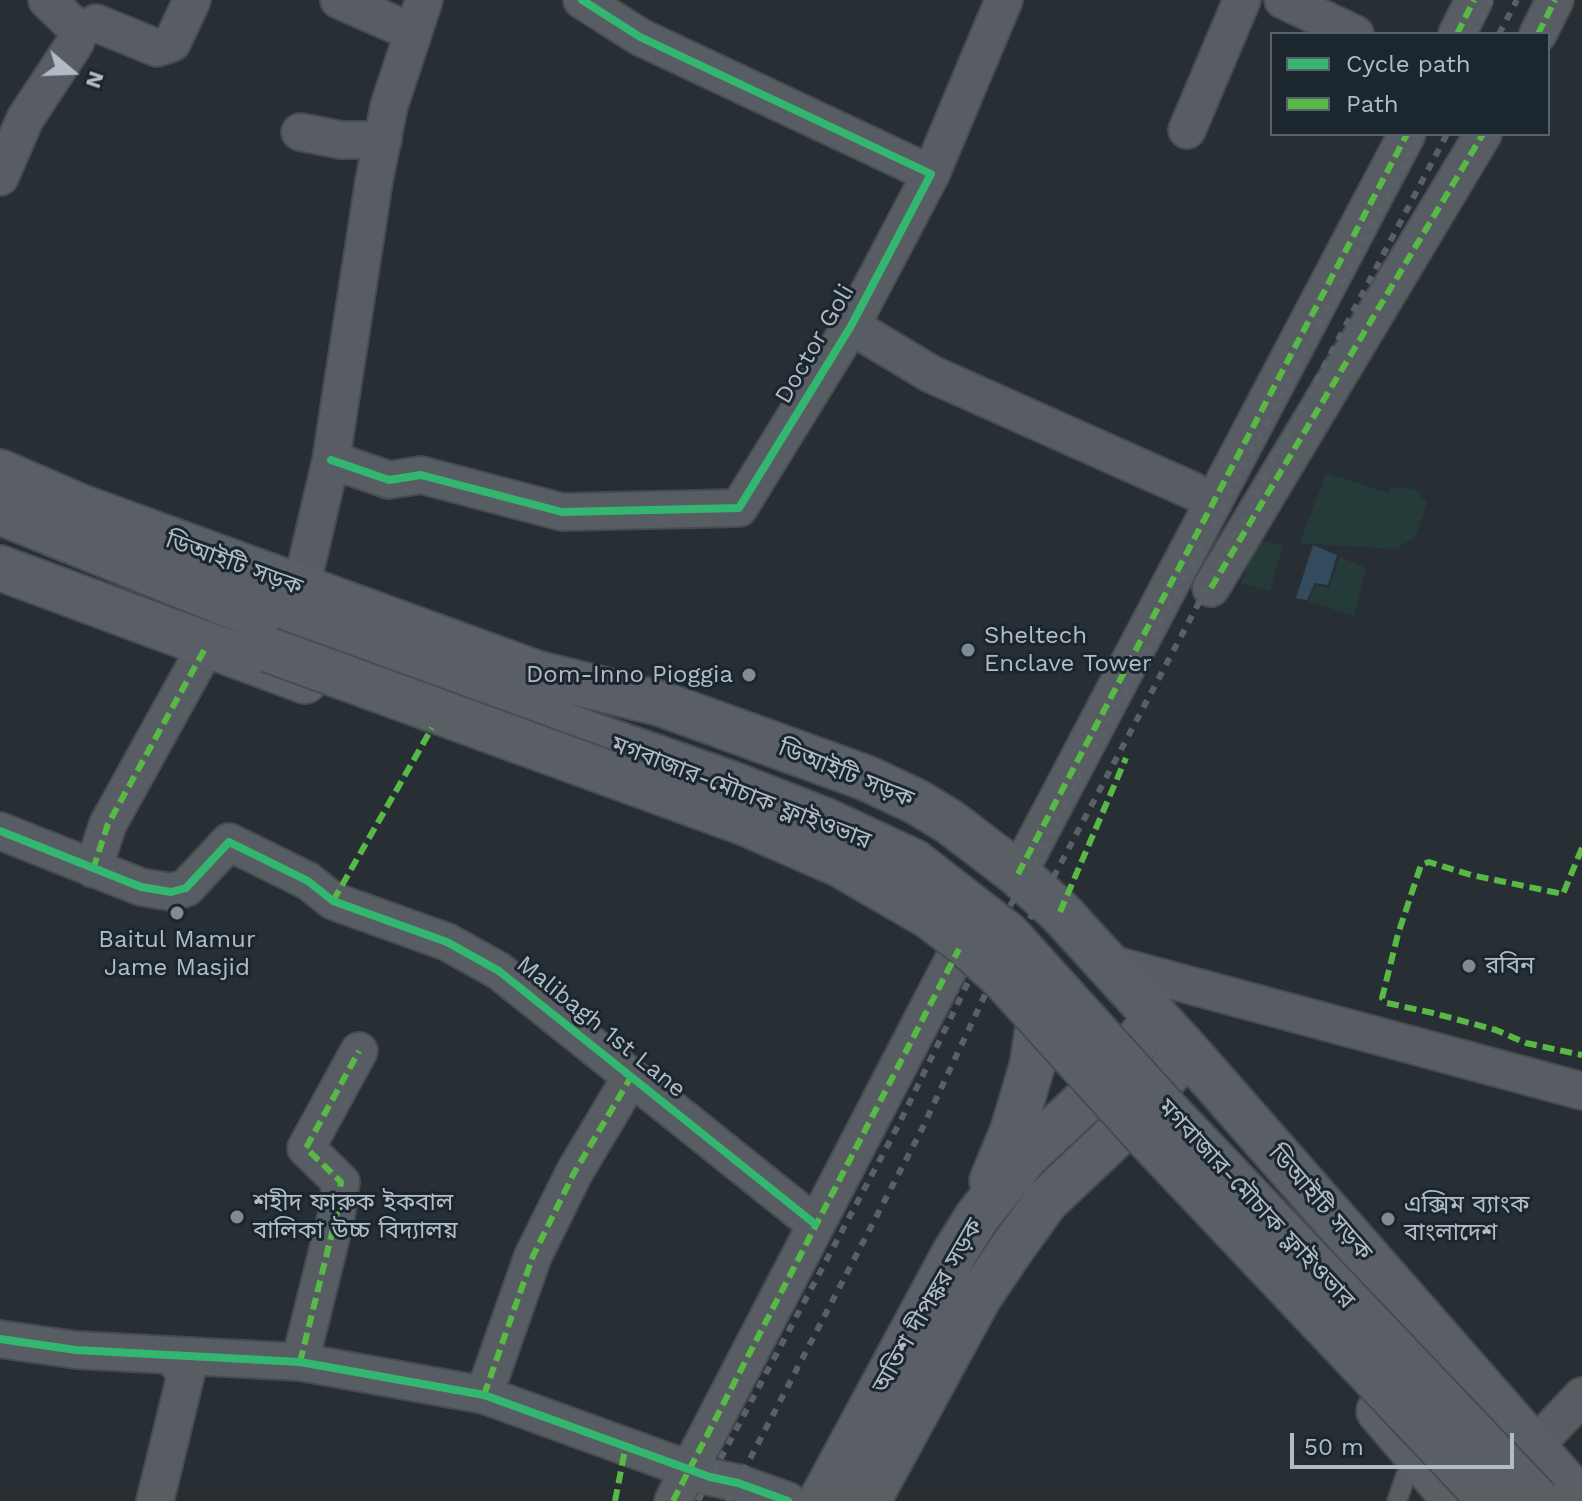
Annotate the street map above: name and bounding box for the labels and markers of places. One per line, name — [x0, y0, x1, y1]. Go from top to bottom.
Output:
place label: Sheltech Enclave Tower — [984, 622, 1152, 678]
marker: Sheltech Enclave Tower — [959, 641, 977, 659]
place label: Dom-Inno Pioggia — [526, 661, 733, 689]
marker: Dom-Inno Pioggia — [740, 666, 758, 684]
marker: Baitul Mamur Jame Masjid — [168, 904, 186, 922]
place label: Baitul Mamur Jame Masjid — [98, 926, 256, 982]
place label: রবিন — [1485, 952, 1534, 980]
marker: রবিন — [1460, 957, 1478, 975]
place label: শহীদ ফারুক ইকবাল বালিকা উচ্চ বিদ্যালয় — [253, 1189, 458, 1245]
place label: এক্সিম ব্যাংক বাংলাদেশ — [1404, 1191, 1529, 1247]
marker: শহীদ ফারুক ইকবাল বালিকা উচ্চ বিদ্যালয় — [228, 1208, 246, 1226]
marker: এক্সিম ব্যাংক বাংলাদেশ — [1379, 1210, 1397, 1228]

